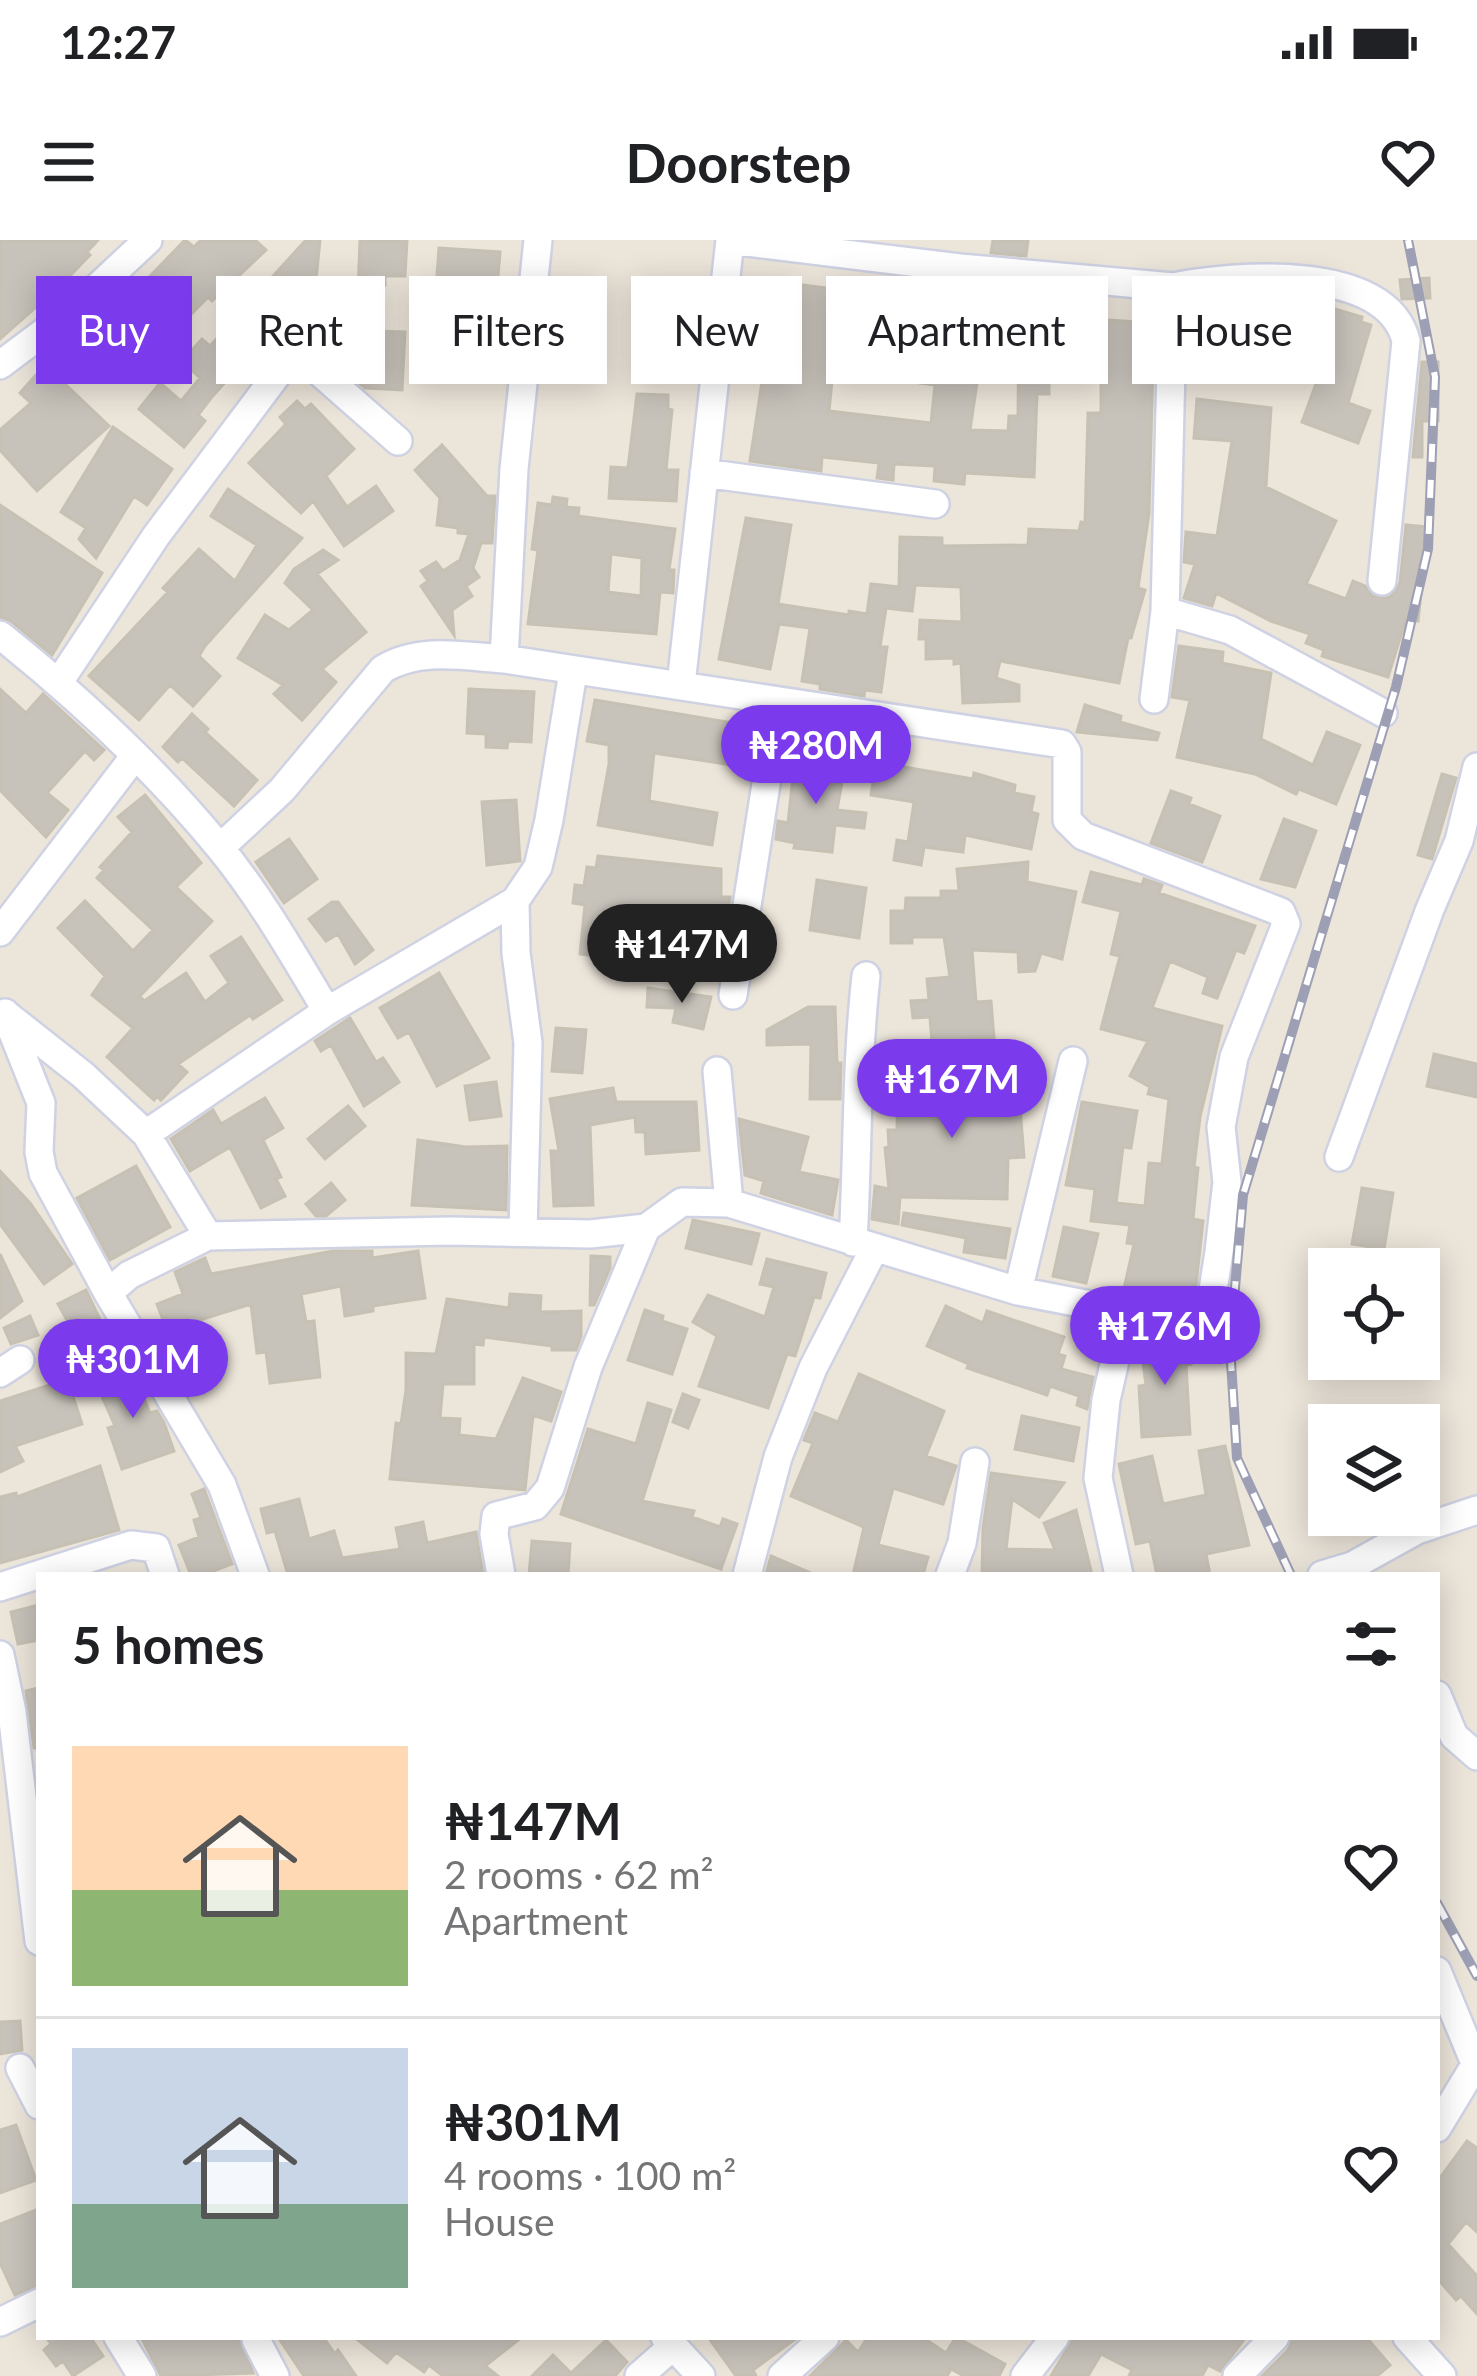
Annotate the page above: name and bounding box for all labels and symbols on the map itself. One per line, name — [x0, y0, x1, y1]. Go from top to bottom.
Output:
pin: ₦280M — [732, 705, 900, 807]
pin: ₦147M — [598, 904, 766, 1006]
pin: ₦167M — [868, 1039, 1036, 1141]
pin: ₦176M — [1081, 1286, 1249, 1388]
pin: ₦301M — [49, 1319, 217, 1421]

